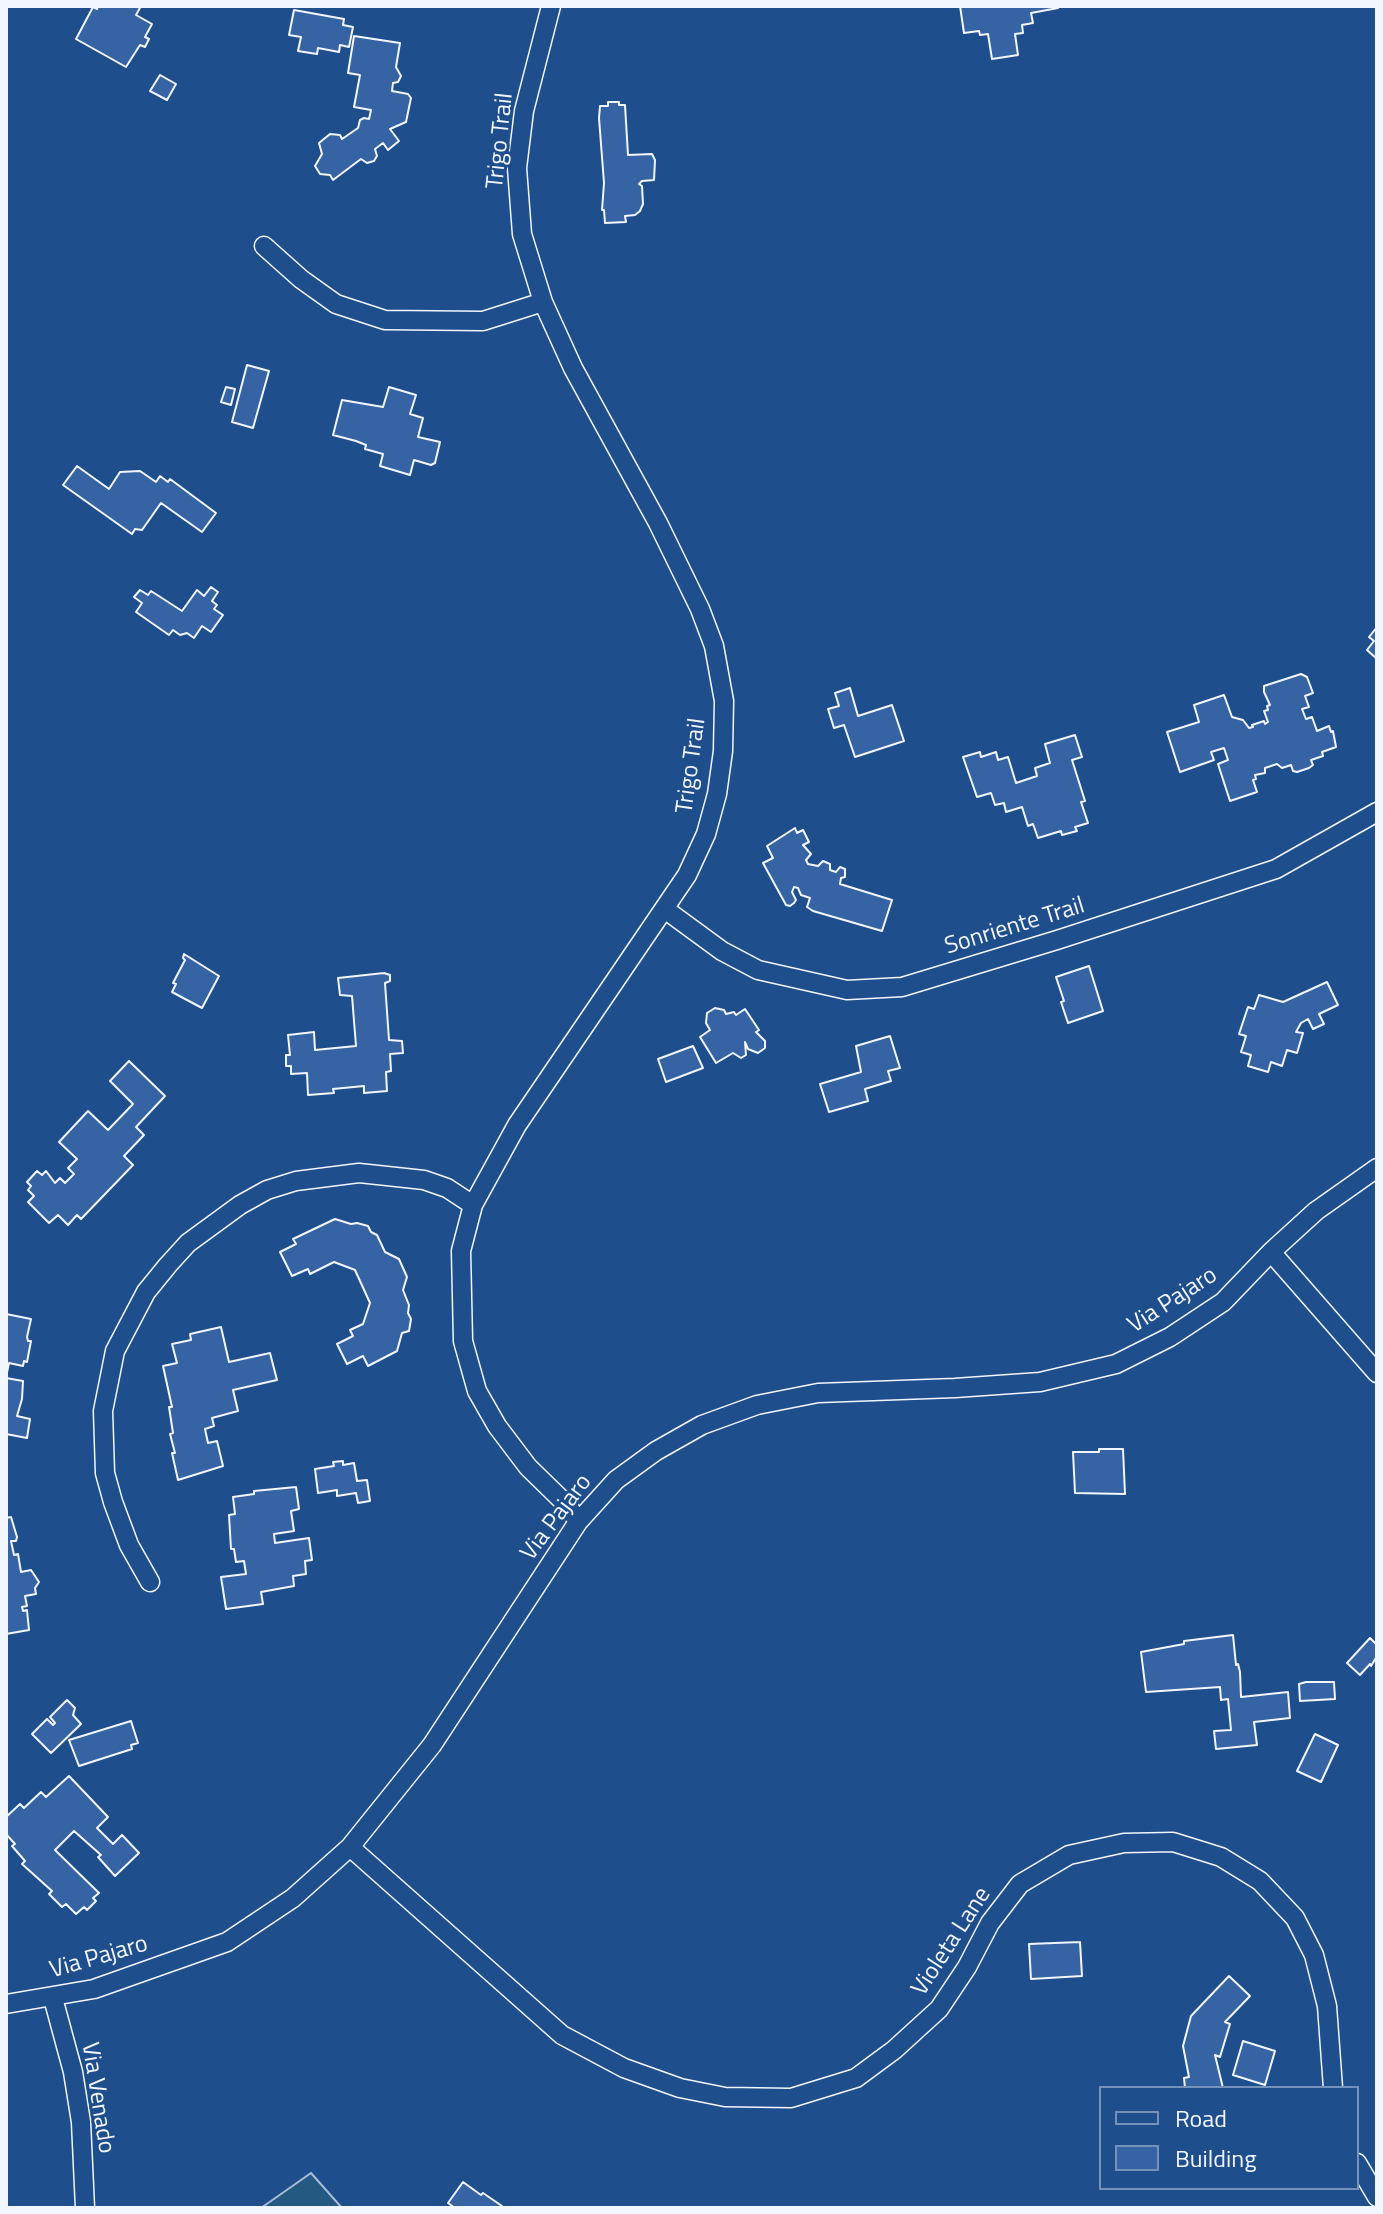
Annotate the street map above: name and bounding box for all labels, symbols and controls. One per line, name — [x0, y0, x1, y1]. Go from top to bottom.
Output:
street label: Trigo Trail — [482, 92, 520, 190]
street label: Trigo Trail — [671, 716, 713, 816]
street label: Sonriente Trail — [942, 892, 1088, 962]
street label: Via Pajaro — [1123, 1262, 1223, 1340]
street label: Via Pajaro — [515, 1469, 599, 1567]
street label: Violeta Lane — [906, 1882, 998, 2002]
street label: Via Pajaro — [47, 1930, 151, 1986]
street label: Via Venado — [74, 2040, 120, 2156]
legend — [1099, 2086, 1359, 2190]
text: Road — [1175, 2100, 1227, 2136]
text: Building — [1175, 2140, 1257, 2176]

